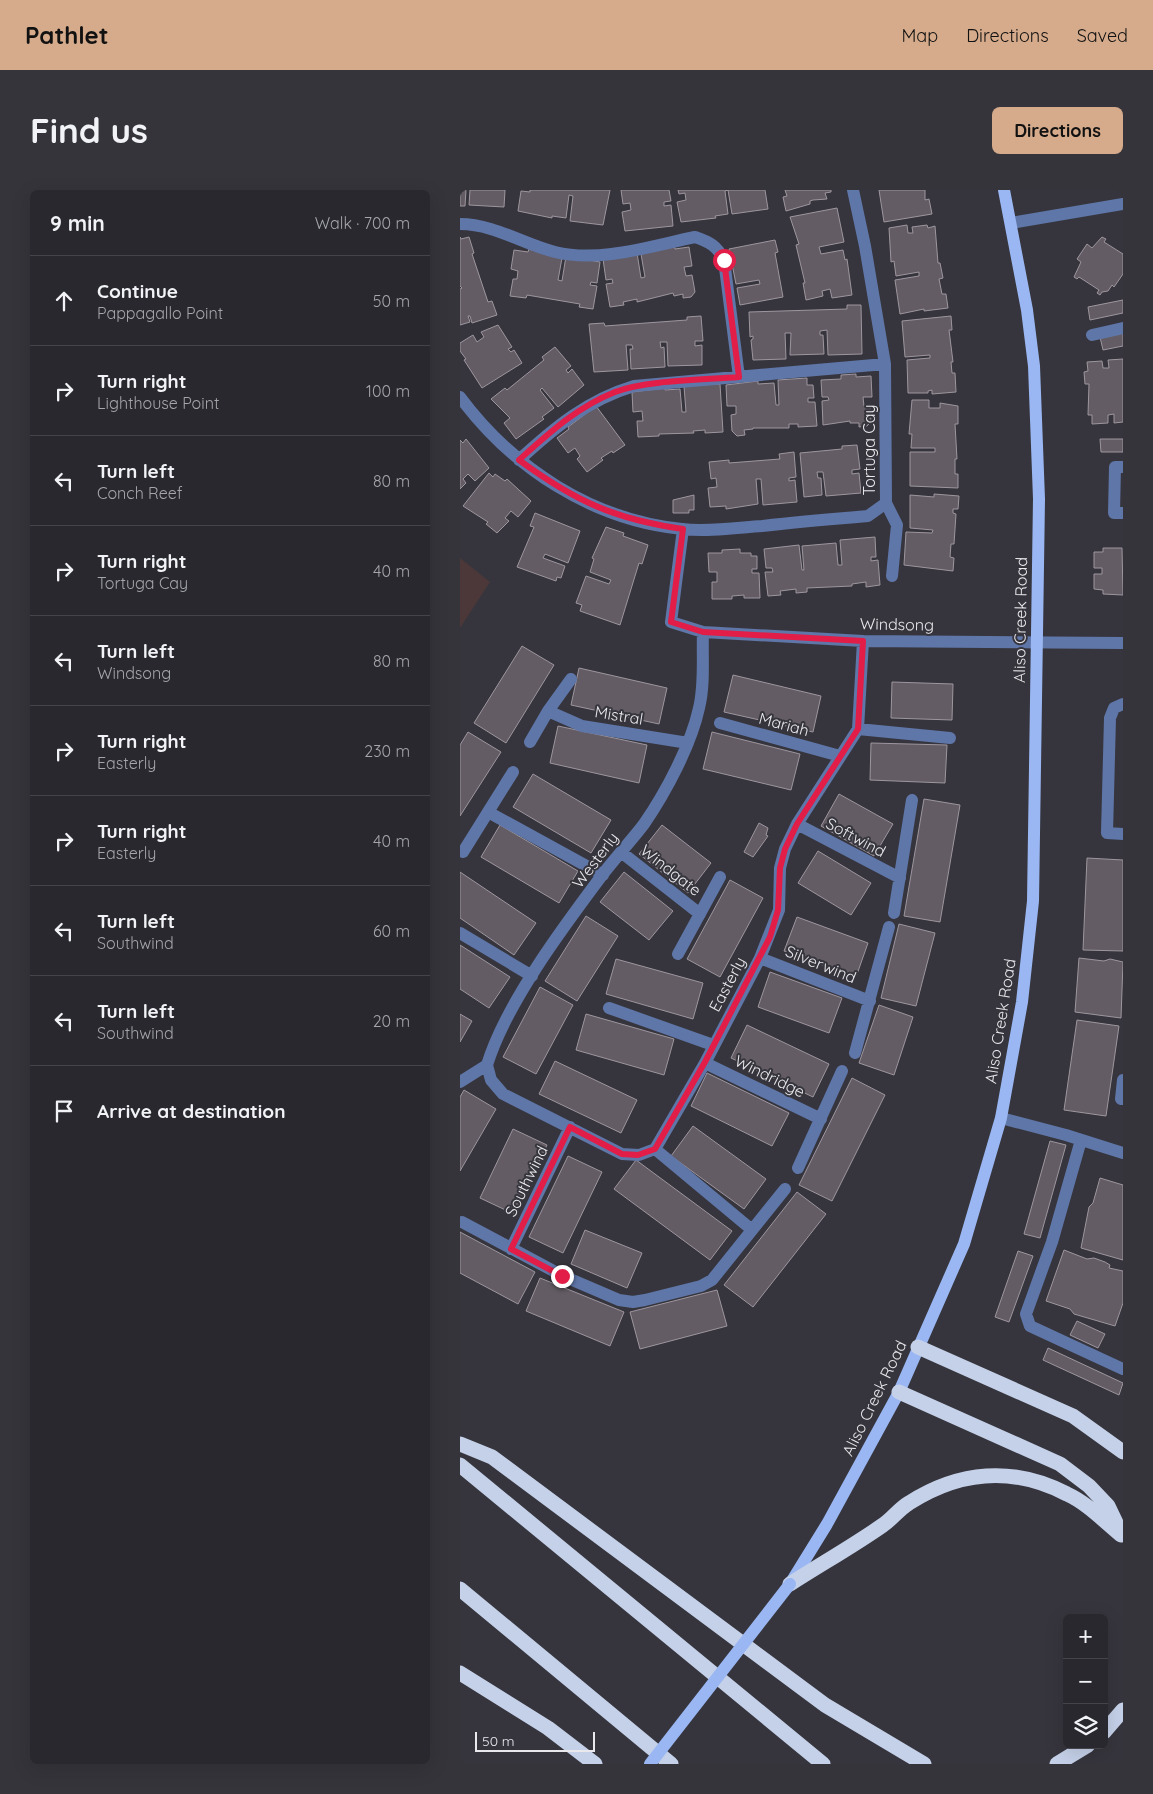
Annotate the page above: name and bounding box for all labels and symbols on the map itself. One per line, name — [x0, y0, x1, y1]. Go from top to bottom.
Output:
route start — [713, 249, 736, 272]
street label: Tortuga Cay — [859, 404, 879, 496]
street label: Aliso Creek Road — [1009, 557, 1031, 683]
street label: Windsong — [860, 613, 934, 635]
street label: Mistral — [593, 701, 645, 729]
street label: Mariah — [757, 708, 811, 740]
street label: Softwind — [823, 813, 889, 861]
street label: Westerly — [568, 828, 622, 892]
street label: Windgate — [637, 840, 705, 900]
street label: Silverwind — [783, 941, 859, 987]
street label: Easterly — [704, 953, 750, 1015]
street label: Aliso Creek Road — [980, 957, 1020, 1085]
street label: Windridge — [732, 1050, 808, 1102]
street label: Southwind — [500, 1142, 552, 1220]
route end — [551, 1265, 574, 1288]
street label: Aliso Creek Road — [837, 1337, 911, 1459]
scale bar — [475, 1729, 595, 1752]

